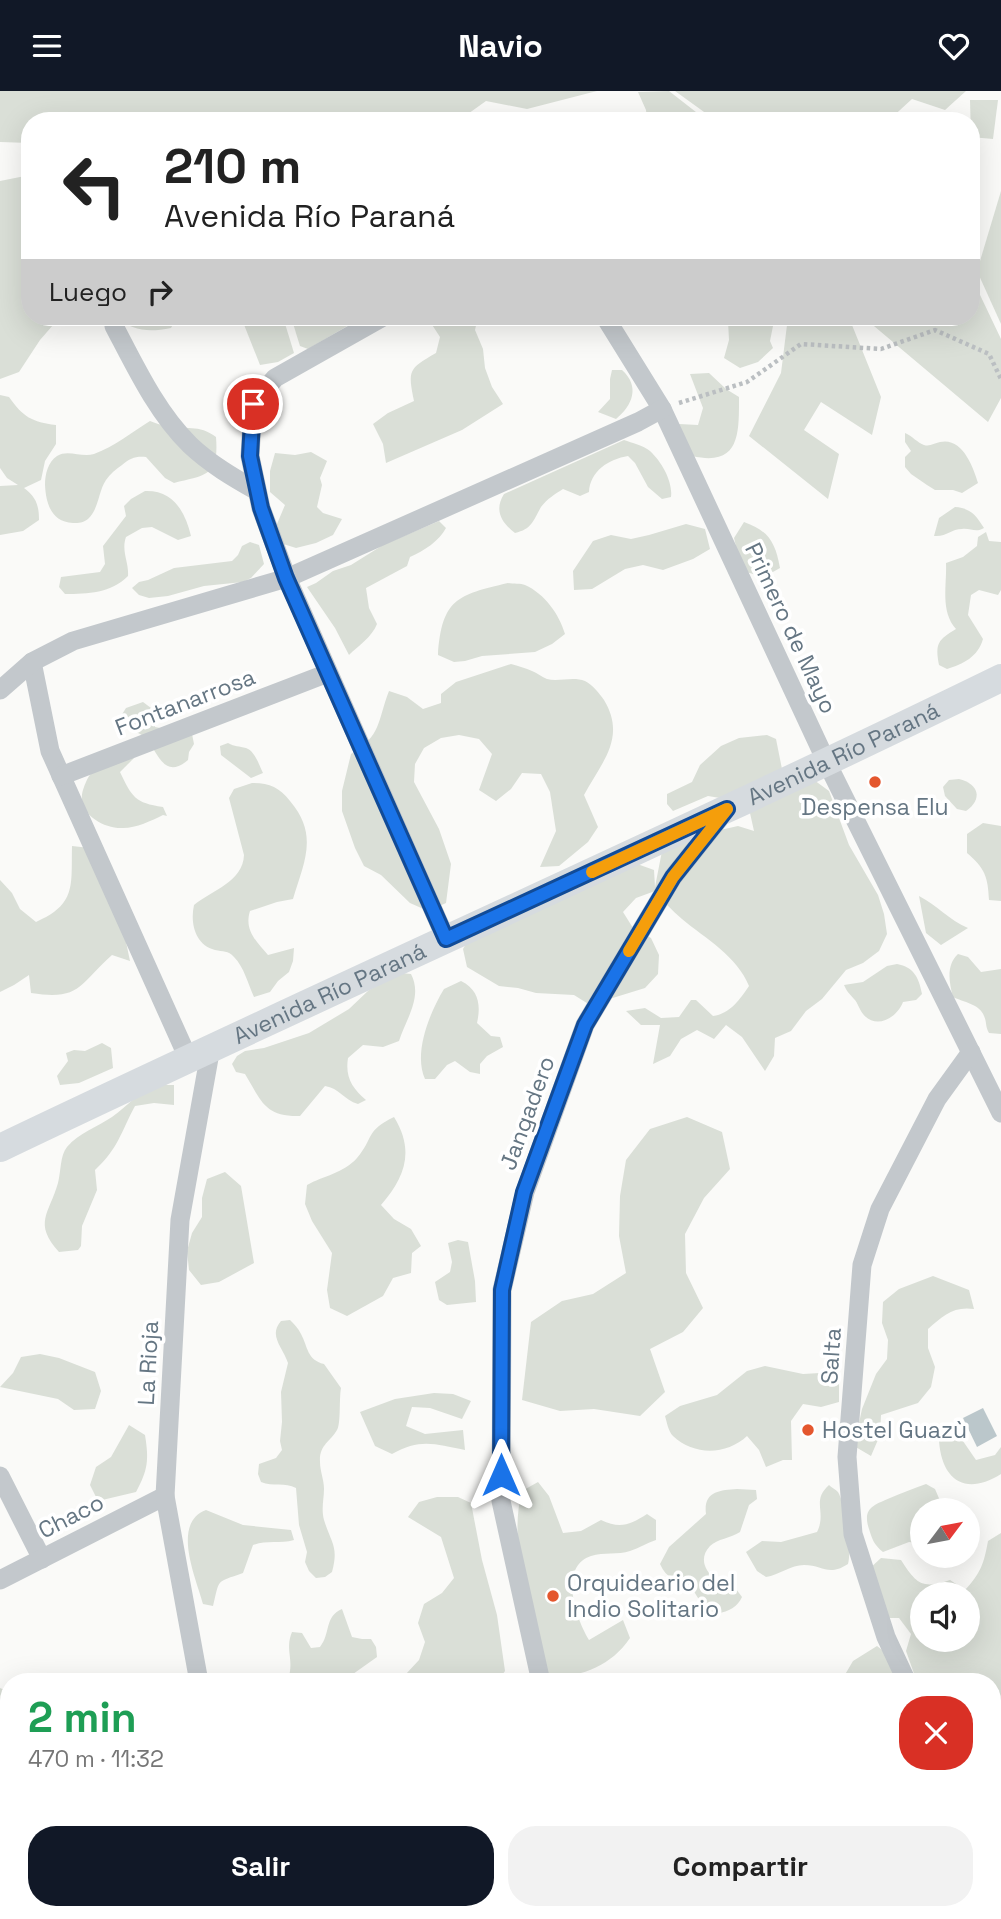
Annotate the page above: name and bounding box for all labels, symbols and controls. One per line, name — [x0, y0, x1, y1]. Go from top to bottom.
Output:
text: Navio — [458, 26, 543, 66]
icon: menu — [28, 27, 66, 65]
icon: heart — [935, 27, 973, 65]
text: 210 m — [164, 135, 301, 197]
icon: left — [49, 140, 140, 231]
text: Avenida Río Paraná — [164, 196, 455, 236]
icon: right — [141, 273, 179, 311]
text: Luego — [49, 275, 127, 309]
pin — [223, 374, 283, 434]
icon: arrive — [234, 385, 272, 423]
street label: Primero de Mayo — [738, 538, 844, 718]
street label: Fontanarrosa — [111, 662, 259, 742]
street label: Avenida Río Paraná — [742, 695, 944, 812]
marker: Despensa Elu — [867, 774, 883, 790]
place label: Despensa Elu — [801, 792, 949, 822]
street label: Avenida Río Paraná — [228, 936, 431, 1051]
street label: Jangadero — [493, 1052, 561, 1174]
street label: La Rioja — [131, 1320, 165, 1406]
street label: Salta — [814, 1327, 848, 1385]
place label: Hostel Guazù — [822, 1415, 967, 1445]
marker: Hostel Guazù — [800, 1422, 816, 1438]
position arrow — [464, 1438, 538, 1512]
street label: Chaco — [33, 1487, 109, 1545]
north arrow — [910, 1498, 980, 1568]
map controls — [910, 1498, 980, 1652]
place label: Orquideario del Indio Solitario — [567, 1568, 735, 1624]
button: sound — [910, 1582, 980, 1652]
marker: Orquideario del Indio Solitario — [545, 1588, 561, 1604]
text: 2 min — [28, 1691, 137, 1744]
button: close — [899, 1696, 973, 1770]
text: 470 m · 11:32 — [28, 1744, 164, 1774]
button: Salir — [28, 1826, 494, 1906]
button: Compartir — [508, 1826, 973, 1906]

